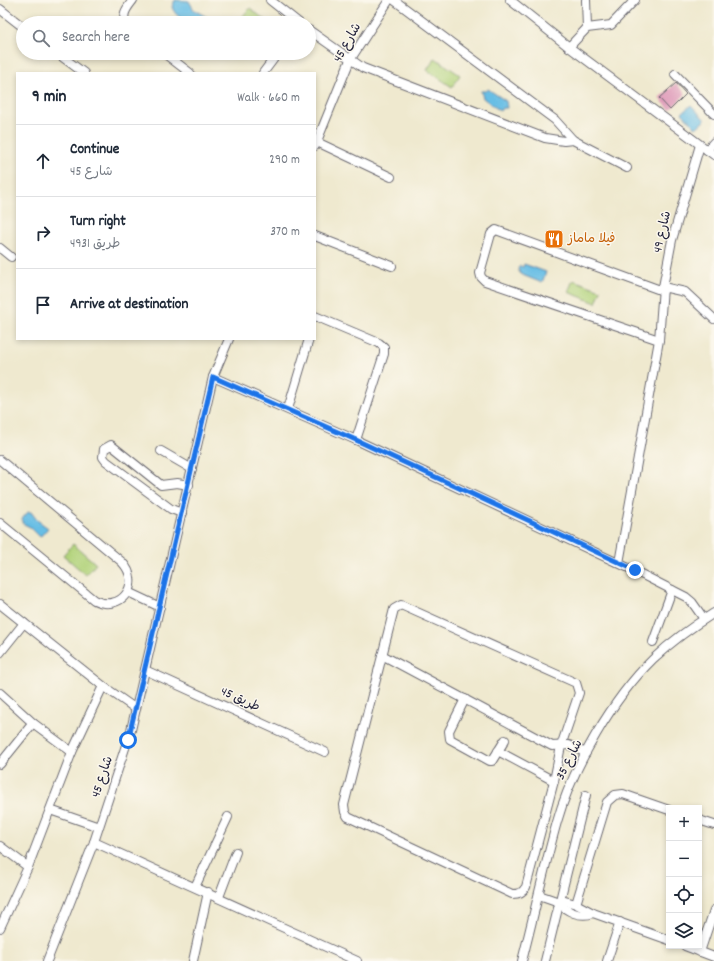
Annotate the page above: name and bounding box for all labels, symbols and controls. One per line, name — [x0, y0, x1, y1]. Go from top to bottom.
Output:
search box — [16, 16, 316, 60]
street label: شارع 45 — [329, 20, 367, 66]
icon: search — [30, 27, 52, 49]
text: Search here — [62, 27, 130, 49]
text: 9 min — [32, 86, 66, 110]
text: Walk · 660 m — [237, 89, 300, 108]
text: Continue — [70, 139, 119, 161]
icon: ahead — [32, 150, 54, 172]
text: 290 m — [269, 151, 300, 170]
text: شارع 45 — [70, 163, 113, 182]
street label: شارع 49 — [649, 209, 677, 255]
text: Turn right — [70, 211, 126, 233]
icon: right — [32, 222, 54, 244]
text: 370 m — [270, 223, 300, 242]
restaurant icon: فيلا ماماز — [543, 228, 565, 250]
place label: فيلا ماماز — [567, 230, 616, 249]
text: طريق 4931 — [70, 235, 120, 254]
icon: arrive — [32, 294, 54, 316]
text: Arrive at destination — [70, 294, 188, 316]
route end — [626, 561, 644, 579]
street label: طريق 45 — [217, 683, 263, 717]
route start — [119, 731, 137, 749]
street label: شارع 35 — [552, 737, 588, 783]
street label: شارع 45 — [87, 754, 119, 800]
map controls — [666, 805, 702, 949]
button: + — [666, 805, 702, 841]
button: − — [666, 841, 702, 877]
button: locate — [666, 877, 702, 913]
button: layers — [666, 913, 702, 949]

